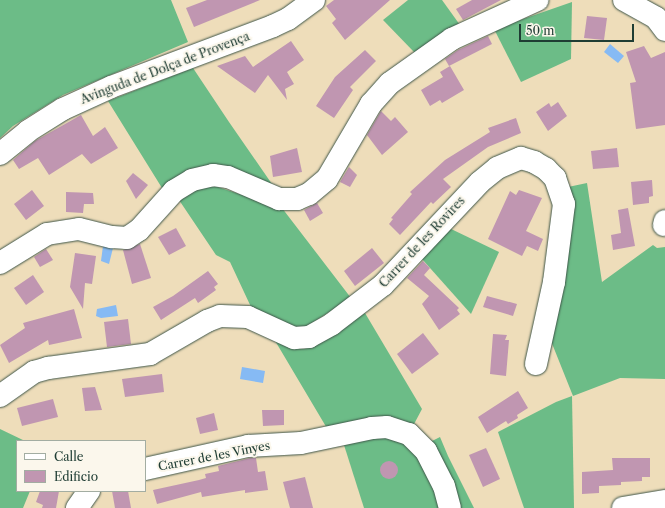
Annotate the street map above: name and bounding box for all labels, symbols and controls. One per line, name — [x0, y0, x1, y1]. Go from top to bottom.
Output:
scale bar — [521, 16, 636, 42]
text: 50 m — [526, 23, 555, 38]
street label: Avinguda de Dolça de Provença — [78, 29, 252, 107]
street label: Carrer de les Rovires — [376, 194, 468, 290]
street label: Carrer de les Vinyes — [157, 438, 271, 474]
legend — [16, 440, 146, 492]
text: Calle — [54, 449, 83, 464]
text: Edificio — [54, 469, 98, 484]

